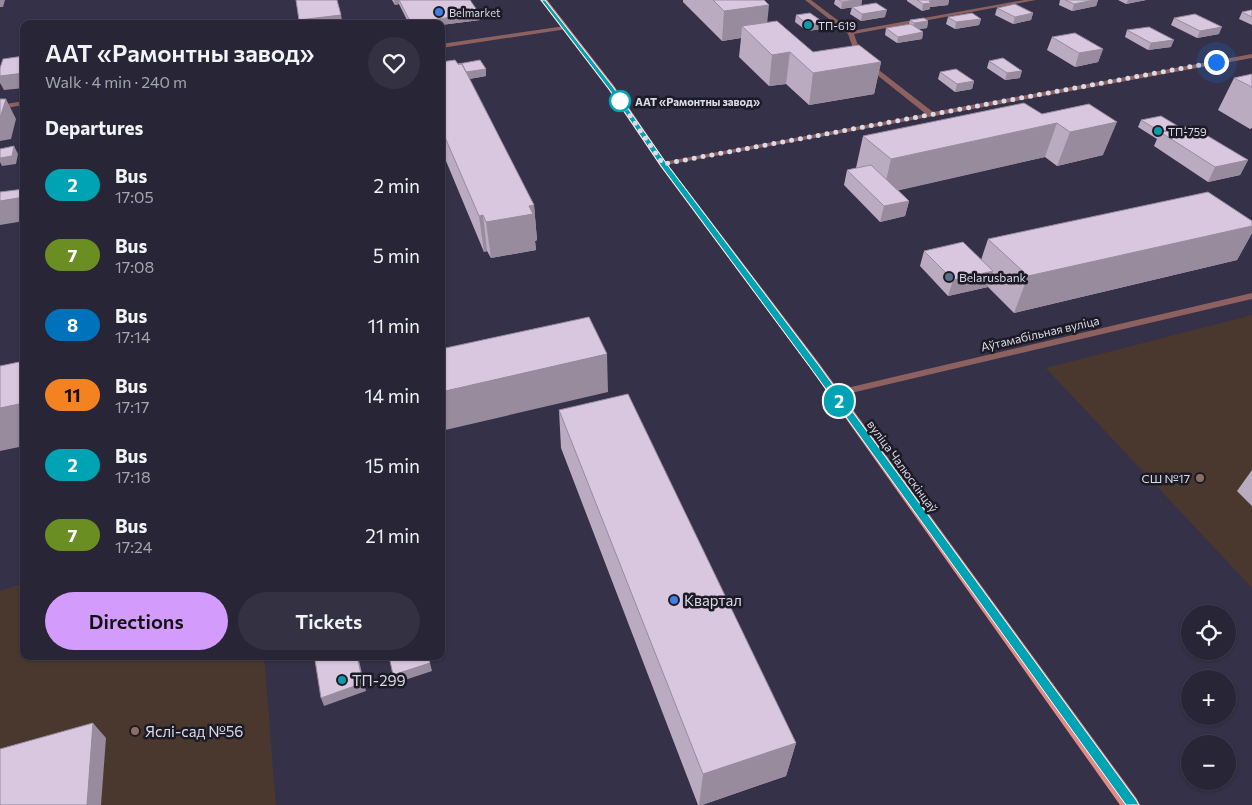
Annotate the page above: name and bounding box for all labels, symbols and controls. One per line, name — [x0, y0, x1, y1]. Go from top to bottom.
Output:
marker: Belmarket — [433, 6, 445, 18]
place label: Belmarket — [449, 6, 501, 19]
marker: ТП-619 — [802, 19, 814, 31]
place label: ТП-619 — [818, 19, 856, 32]
button: heart — [368, 37, 420, 89]
text: ААТ «Рамонтны завод» — [45, 38, 314, 67]
your location — [1204, 50, 1229, 75]
text: Walk · 4 min · 240 m — [45, 72, 187, 91]
marker: ААТ «Рамонтны завод» — [609, 90, 631, 112]
place label: ААТ «Рамонтны завод» — [635, 95, 760, 108]
text: Departures — [45, 116, 143, 139]
marker: ТП-759 — [1152, 125, 1164, 137]
place label: ТП-759 — [1168, 125, 1207, 138]
text: Bus — [115, 164, 147, 187]
text: 2 — [67, 174, 78, 196]
text: 2 min — [373, 174, 420, 197]
text: 17:05 — [115, 187, 154, 206]
text: Bus — [115, 234, 147, 257]
text: 7 — [68, 244, 77, 266]
text: 5 min — [373, 244, 420, 267]
text: 17:08 — [115, 257, 154, 276]
place label: Belarusbank — [959, 270, 1027, 284]
marker: Belarusbank — [943, 271, 955, 283]
text: Bus — [115, 304, 147, 327]
street label: Аўтамабільная вуліца — [979, 313, 1101, 353]
text: 8 — [67, 314, 78, 336]
text: 11 min — [368, 314, 420, 337]
text: 17:14 — [115, 327, 151, 346]
text: Bus — [115, 374, 147, 397]
text: 11 — [64, 384, 81, 406]
text: 14 min — [364, 384, 420, 407]
line badge: 2 — [823, 385, 855, 417]
text: 2 — [834, 390, 844, 412]
text: 17:17 — [115, 397, 149, 416]
street label: вуліца Чалюскінцаў — [865, 417, 941, 515]
text: Bus — [115, 444, 147, 467]
text: 2 — [67, 454, 78, 476]
text: 15 min — [365, 454, 420, 477]
text: 17:18 — [115, 467, 151, 486]
place label: СШ №17 — [1141, 471, 1190, 485]
marker: СШ №17 — [1194, 472, 1206, 484]
text: Bus — [115, 514, 147, 537]
text: 7 — [68, 524, 77, 546]
text: 21 min — [365, 524, 420, 547]
text: 17:24 — [115, 537, 152, 556]
place label: Квартал — [684, 591, 742, 609]
button: Directions — [45, 592, 228, 650]
button: Tickets — [238, 592, 420, 650]
marker: Квартал — [668, 594, 680, 606]
map controls — [1181, 605, 1236, 790]
button: locate — [1181, 605, 1236, 660]
button: + — [1181, 670, 1236, 725]
place label: ТП-299 — [352, 671, 406, 689]
marker: ТП-299 — [336, 674, 348, 686]
place label: Яслі-сад №56 — [145, 722, 243, 740]
marker: Яслі-сад №56 — [129, 725, 141, 737]
button: − — [1181, 735, 1236, 790]

